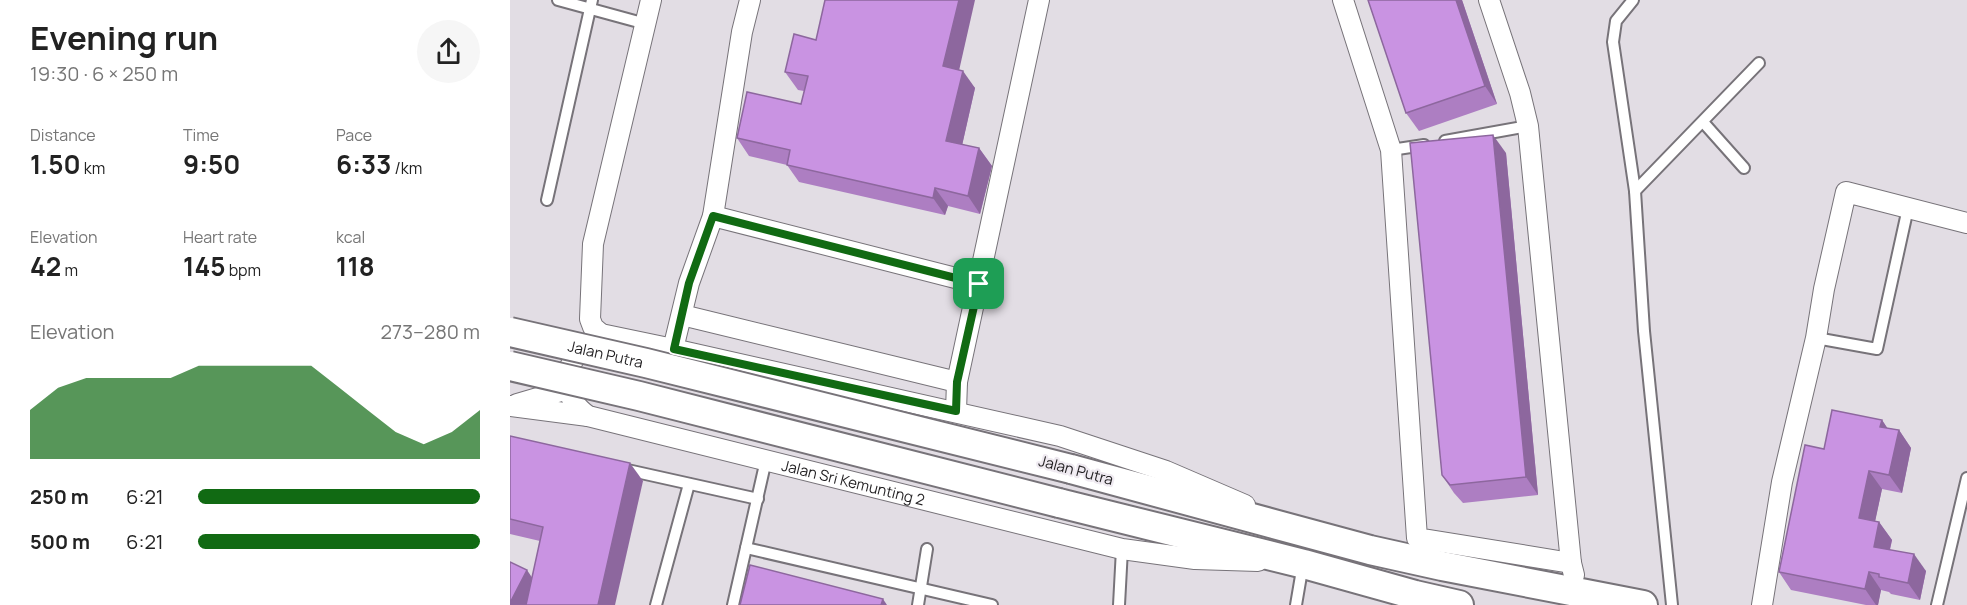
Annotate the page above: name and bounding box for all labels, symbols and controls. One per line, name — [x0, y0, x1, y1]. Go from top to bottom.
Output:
text: Evening run — [30, 15, 218, 60]
button: share — [417, 20, 480, 83]
text: 19:30 · 6 × 250 m — [30, 60, 178, 87]
text: Distance — [30, 124, 96, 146]
text: Time — [183, 124, 219, 146]
text: Pace — [336, 124, 372, 146]
text: 1.50 — [30, 146, 81, 182]
text: 9:50 — [183, 146, 240, 182]
text: 6:33 — [336, 146, 391, 182]
text: km — [81, 157, 105, 179]
text: /km — [391, 157, 422, 179]
text: Elevation — [30, 226, 98, 248]
text: Heart rate — [183, 226, 257, 248]
text: kcal — [336, 226, 365, 248]
text: 42 — [30, 248, 61, 284]
text: 145 — [183, 248, 225, 284]
text: 118 — [336, 248, 375, 284]
pin — [953, 258, 1004, 309]
text: m — [61, 259, 78, 281]
text: bpm — [225, 259, 261, 281]
icon: arrive — [962, 267, 995, 300]
text: Elevation — [30, 318, 114, 345]
text: 273–280 m — [381, 318, 480, 345]
street label: Jalan Putra — [566, 335, 645, 373]
street label: Jalan Putra — [1036, 450, 1116, 490]
street label: Jalan Sri Kemunting 2 — [780, 454, 927, 510]
text: 250 m — [30, 483, 89, 510]
text: 6:21 — [126, 483, 164, 510]
text: 500 m — [30, 528, 90, 555]
text: 6:21 — [126, 528, 164, 555]

